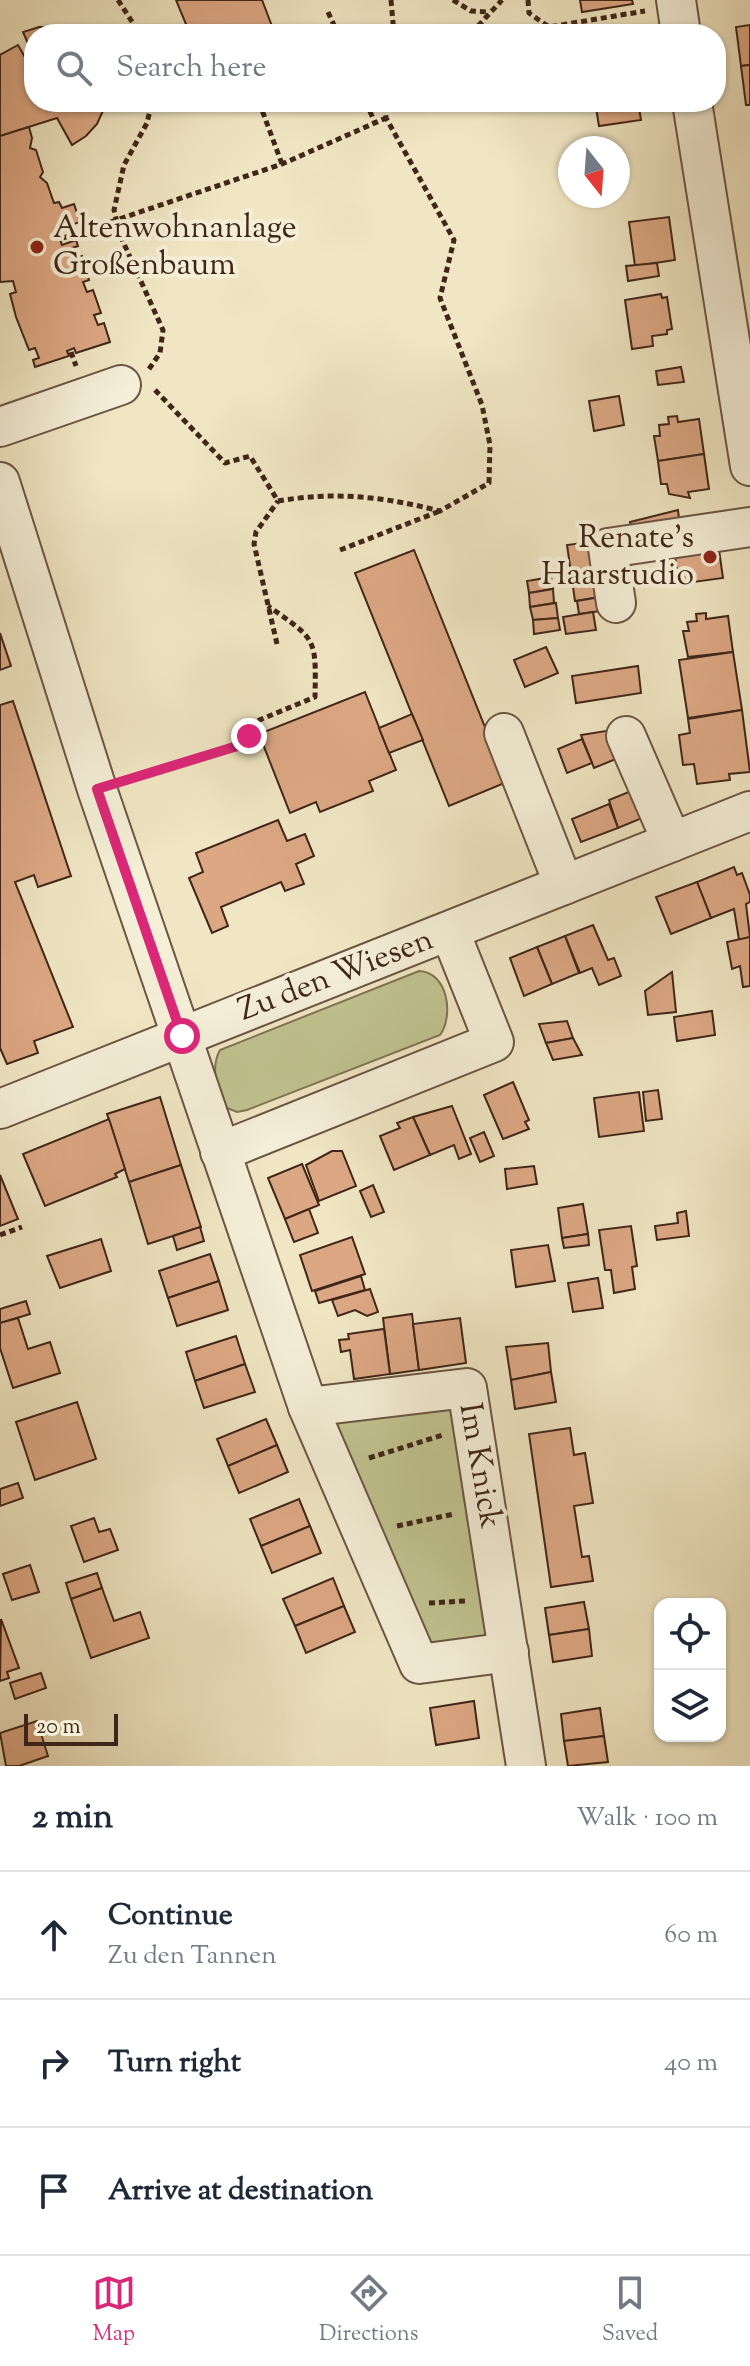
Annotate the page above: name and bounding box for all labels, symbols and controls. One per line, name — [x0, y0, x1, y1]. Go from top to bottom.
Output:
search box — [24, 24, 726, 112]
icon: search — [52, 46, 96, 90]
text: Search here — [116, 47, 266, 90]
north arrow — [558, 136, 630, 208]
place label: Altenwohnanlage Großenbaum — [53, 206, 297, 289]
marker: Altenwohnanlage Großenbaum — [28, 238, 46, 256]
place label: Renate's Haarstudio — [541, 516, 694, 599]
marker: Renate's Haarstudio — [701, 548, 719, 566]
route end — [231, 718, 267, 754]
street label: Zu den Wiesen — [232, 918, 440, 1034]
route start — [164, 1018, 200, 1054]
street label: Im Knick — [445, 1400, 513, 1532]
map controls — [654, 1598, 726, 1742]
button: locate — [654, 1598, 726, 1670]
button: layers — [654, 1670, 726, 1742]
scale bar — [24, 1710, 118, 1746]
text: 20 m — [36, 1712, 81, 1744]
text: 2 min — [32, 1794, 113, 1843]
text: Walk · 100 m — [576, 1800, 718, 1837]
text: Continue — [108, 1895, 233, 1938]
icon: ahead — [32, 1913, 76, 1957]
text: 60 m — [664, 1917, 718, 1954]
text: Zu den Tannen — [108, 1938, 277, 1975]
icon: right — [32, 2041, 76, 2085]
text: Turn right — [108, 2042, 241, 2085]
text: 40 m — [664, 2045, 718, 2082]
icon: arrive — [32, 2169, 76, 2213]
text: Arrive at destination — [108, 2170, 373, 2213]
tab: Map — [92, 2271, 136, 2351]
tab: Directions — [319, 2271, 418, 2351]
tab: Saved — [602, 2271, 658, 2351]

